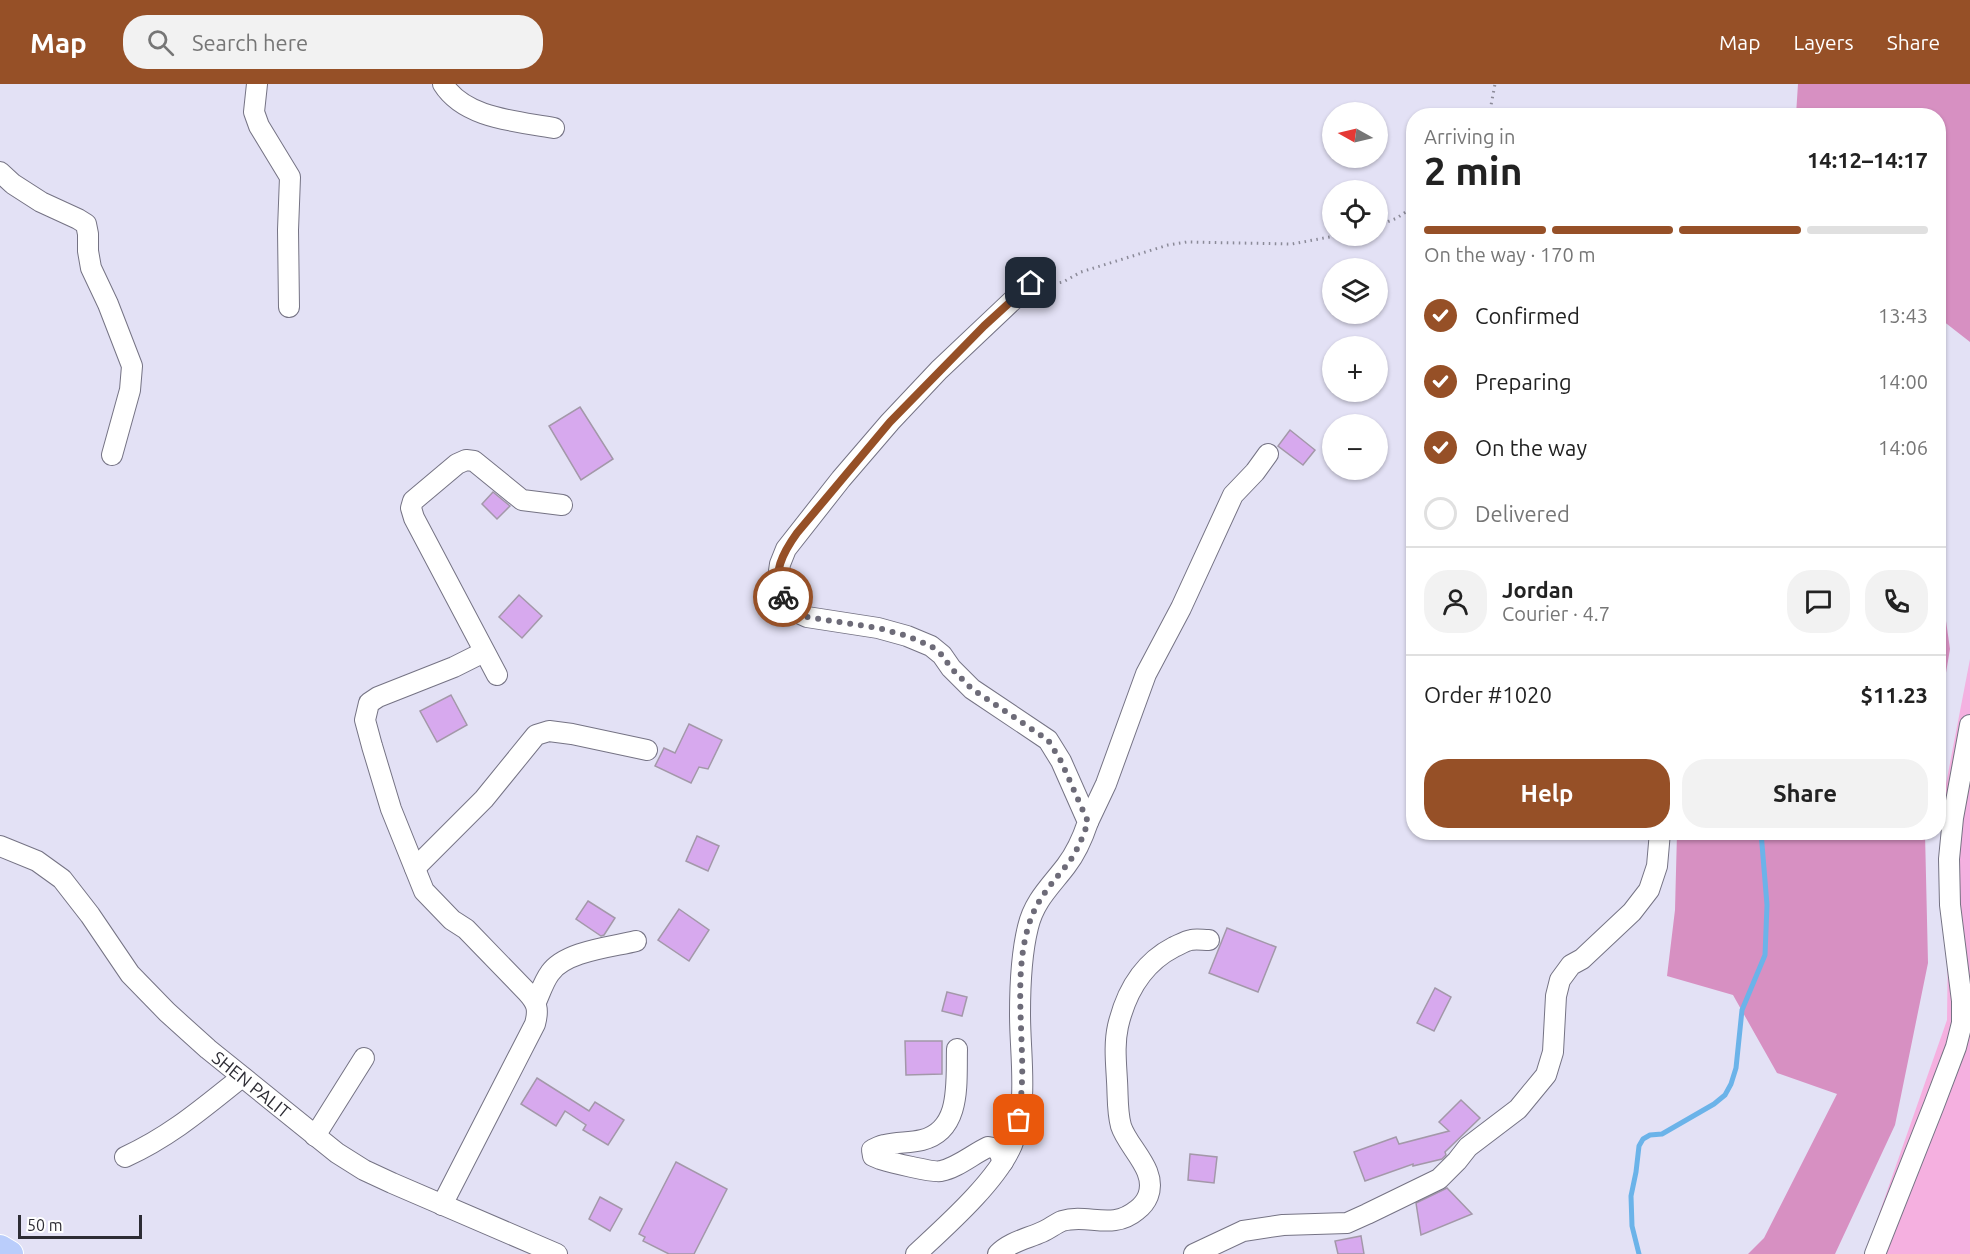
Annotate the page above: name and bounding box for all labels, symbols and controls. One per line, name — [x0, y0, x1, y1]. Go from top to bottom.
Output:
search box — [123, 15, 543, 69]
icon: search — [144, 26, 177, 59]
text: Map — [30, 27, 87, 58]
text: Search here — [192, 30, 308, 55]
text: Map — [1719, 30, 1760, 54]
text: Layers — [1793, 30, 1854, 54]
text: Share — [1887, 30, 1940, 54]
north arrow — [1322, 102, 1388, 168]
map controls — [1322, 102, 1388, 480]
text: Arriving in — [1424, 125, 1515, 148]
text: 14:12–14:17 — [1807, 147, 1928, 172]
text: 2 min — [1424, 149, 1523, 192]
button: locate — [1322, 180, 1388, 246]
text: On the way · 170 m — [1424, 243, 1596, 266]
pin — [1005, 257, 1056, 308]
button: layers — [1322, 258, 1388, 324]
icon: home — [1014, 266, 1047, 299]
icon: check — [1424, 299, 1457, 332]
text: Confirmed — [1475, 303, 1580, 328]
text: 13:43 — [1878, 304, 1928, 327]
button: + — [1322, 336, 1388, 402]
icon: check — [1424, 365, 1457, 398]
text: Preparing — [1475, 369, 1572, 394]
text: 14:00 — [1878, 370, 1928, 393]
button: − — [1322, 414, 1388, 480]
icon: check — [1424, 431, 1457, 464]
text: On the way — [1475, 435, 1587, 460]
text: 14:06 — [1878, 436, 1928, 459]
text: Delivered — [1475, 501, 1570, 526]
courier — [753, 567, 813, 627]
button: person — [1424, 570, 1487, 633]
button: chat — [1787, 570, 1850, 633]
button: phone — [1865, 570, 1928, 633]
text: Jordan — [1502, 577, 1574, 602]
icon: bike — [767, 581, 800, 614]
text: Courier · 4.7 — [1502, 602, 1610, 625]
text: Order #1020 — [1424, 682, 1552, 707]
text: $11.23 — [1861, 682, 1928, 707]
button: Help — [1424, 759, 1670, 828]
button: Share — [1682, 759, 1928, 828]
street label: SHEN PALIT — [209, 1047, 295, 1122]
pin — [993, 1094, 1044, 1145]
icon: bag — [1002, 1103, 1035, 1136]
scale bar — [18, 1212, 142, 1240]
text: 50 m — [27, 1216, 63, 1234]

